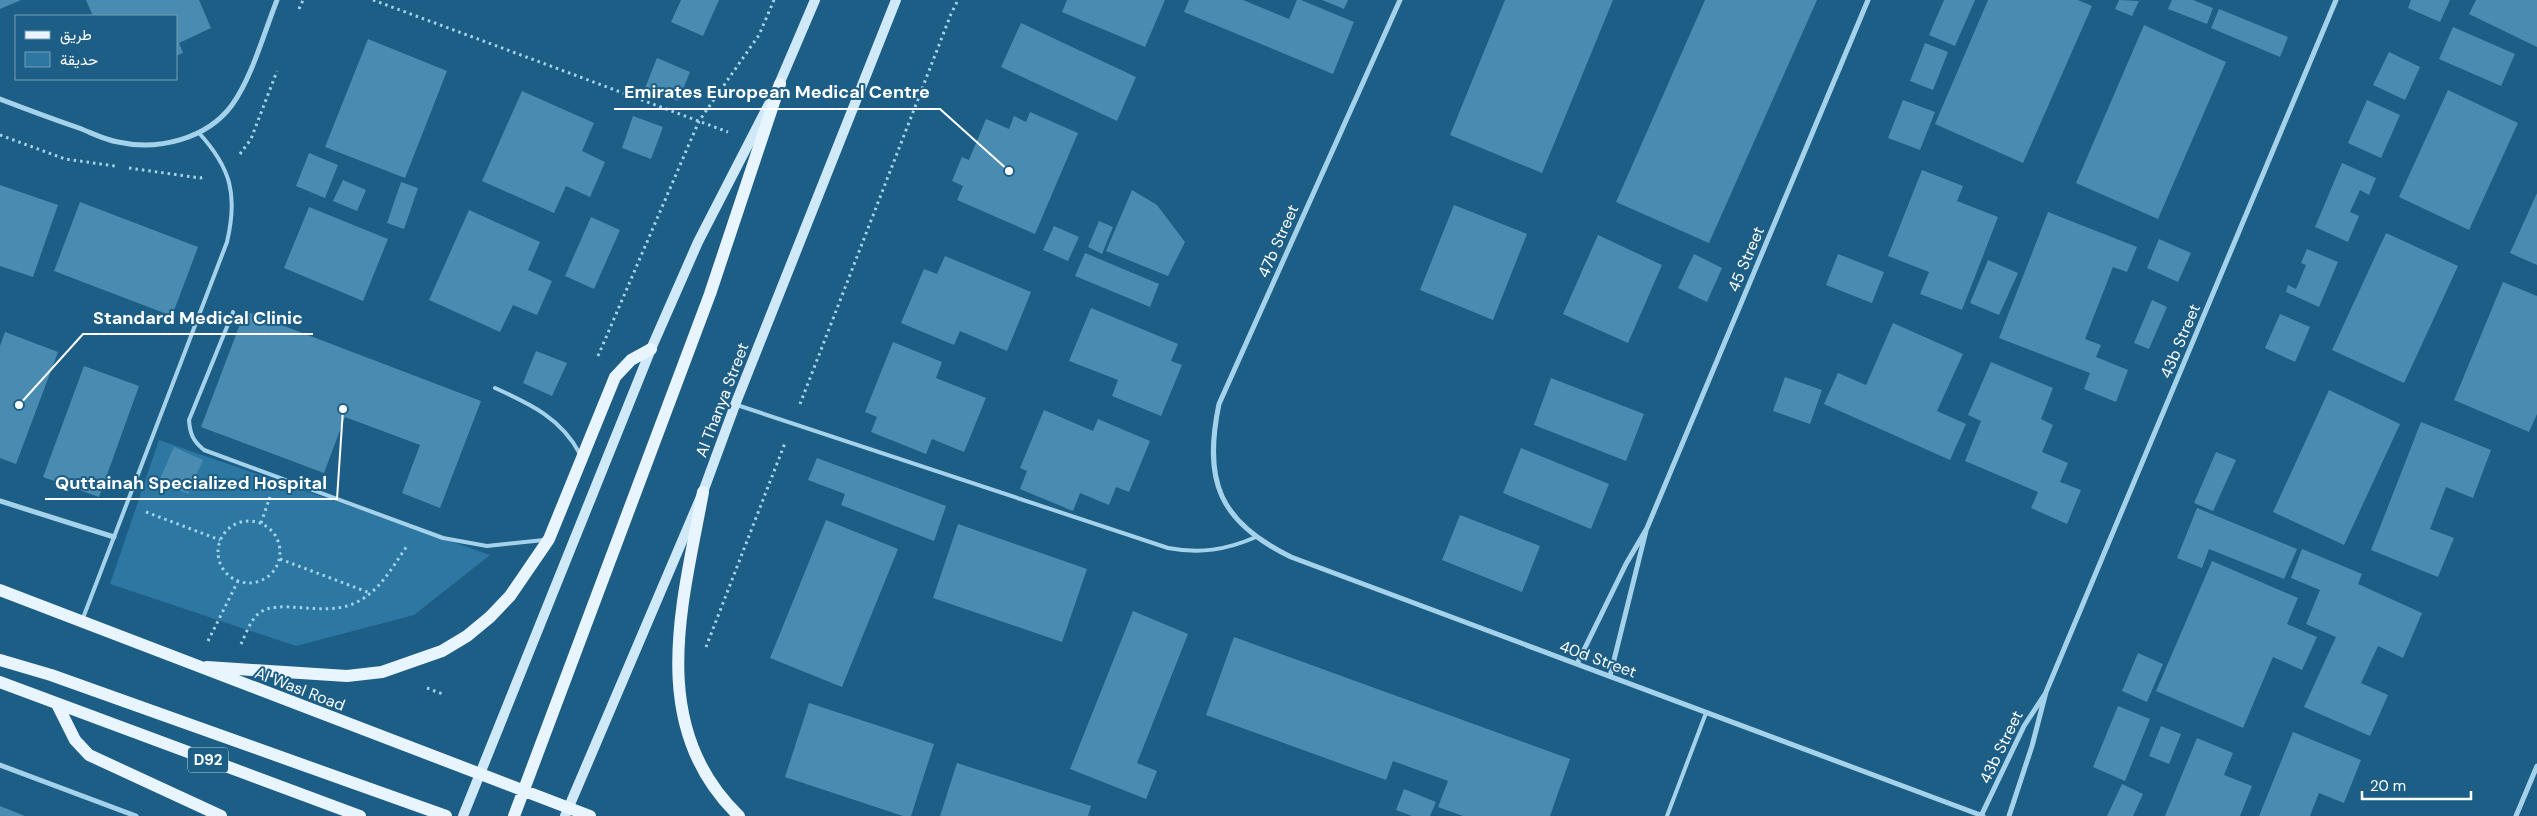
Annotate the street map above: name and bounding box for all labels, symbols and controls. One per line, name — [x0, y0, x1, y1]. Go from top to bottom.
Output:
legend — [15, 15, 178, 80]
text: طريق — [60, 25, 92, 45]
text: حديقة — [60, 50, 98, 70]
callout: Emirates European Medical Centre — [614, 76, 940, 109]
text: Emirates European Medical Centre — [624, 80, 930, 104]
street label: 47b Street — [1253, 201, 1303, 281]
street label: 45 Street — [1723, 223, 1769, 295]
callout: Standard Medical Clinic — [83, 301, 313, 334]
street label: 43b Street — [2155, 301, 2205, 381]
text: Standard Medical Clinic — [93, 306, 303, 330]
street label: Al Thanya Street — [691, 340, 753, 460]
callout: Quttainah Specialized Hospital — [45, 466, 337, 499]
text: Quttainah Specialized Hospital — [55, 471, 327, 495]
street label: 40d Street — [1557, 635, 1639, 683]
street label: Al Wasl Road — [252, 662, 348, 716]
street label: 43b Street — [1974, 707, 2028, 787]
road number: D92 — [188, 748, 228, 772]
scale bar — [2362, 768, 2471, 800]
text: 20 m — [2370, 776, 2406, 796]

